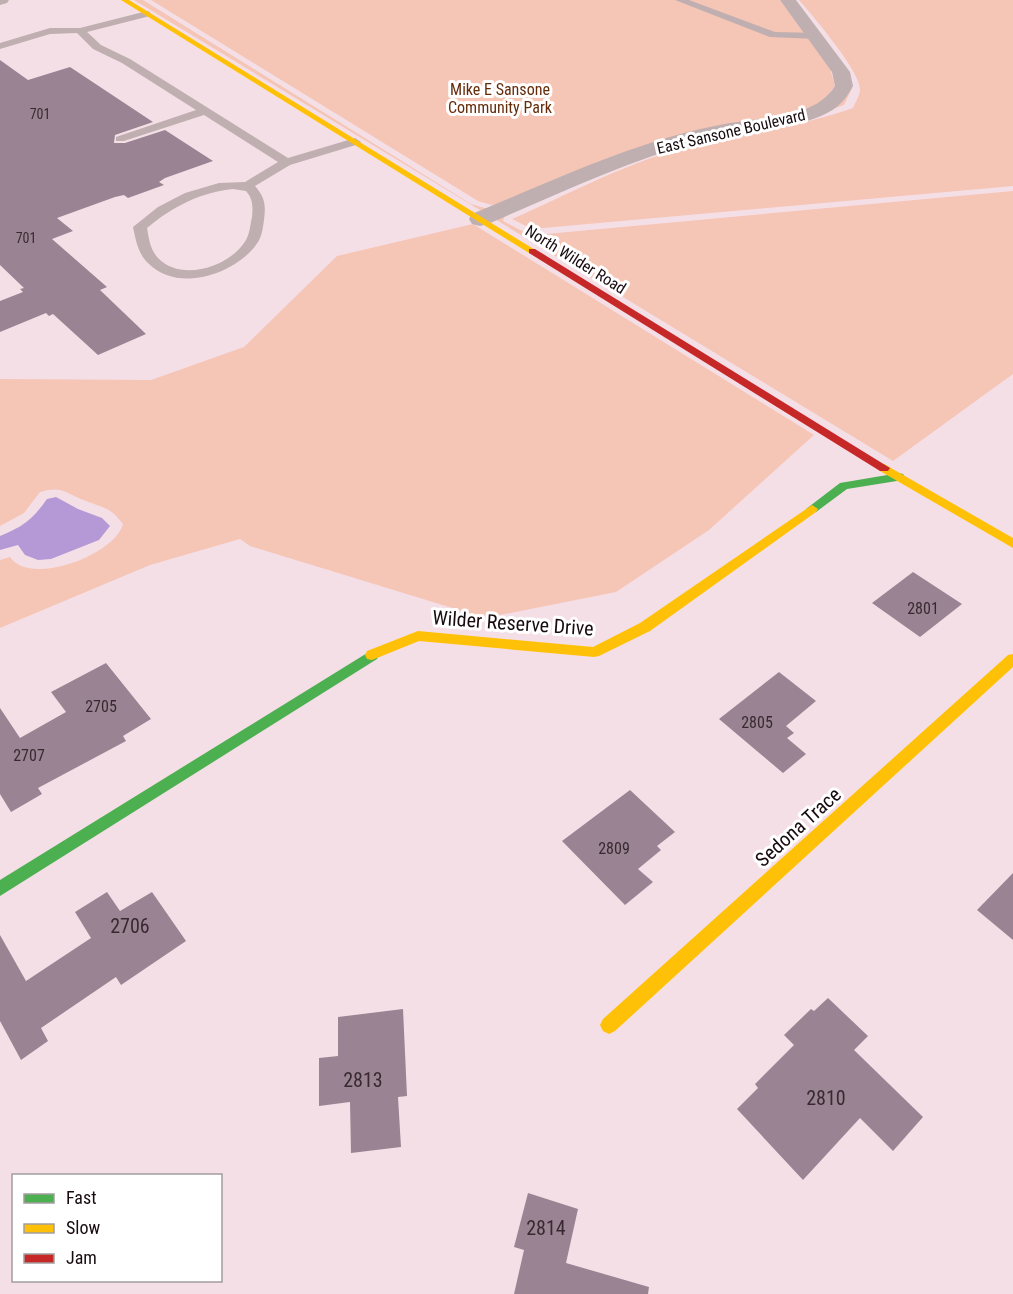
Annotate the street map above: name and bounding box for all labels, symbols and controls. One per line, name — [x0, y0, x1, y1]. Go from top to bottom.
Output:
park label: Mike E Sansone Community Park — [448, 80, 553, 117]
street label: East Sansone Boulevard — [655, 105, 807, 158]
house number: 701 — [30, 106, 50, 122]
street label: North Wilder Road — [522, 221, 630, 298]
house number: 701 — [16, 230, 36, 246]
house number: 2801 — [907, 599, 939, 618]
street label: Wilder Reserve Drive — [432, 605, 594, 641]
house number: 2705 — [85, 697, 117, 716]
house number: 2805 — [741, 713, 773, 732]
house number: 2707 — [13, 746, 45, 765]
street label: Sedona Trace — [750, 782, 846, 872]
house number: 2809 — [598, 839, 630, 858]
house number: 2706 — [110, 914, 150, 938]
house number: 2813 — [343, 1068, 383, 1092]
house number: 2810 — [806, 1086, 846, 1110]
legend — [12, 1174, 222, 1282]
text: Fast — [66, 1187, 97, 1208]
house number: 2814 — [526, 1216, 566, 1240]
text: Slow — [66, 1217, 101, 1238]
text: Jam — [66, 1247, 97, 1268]

